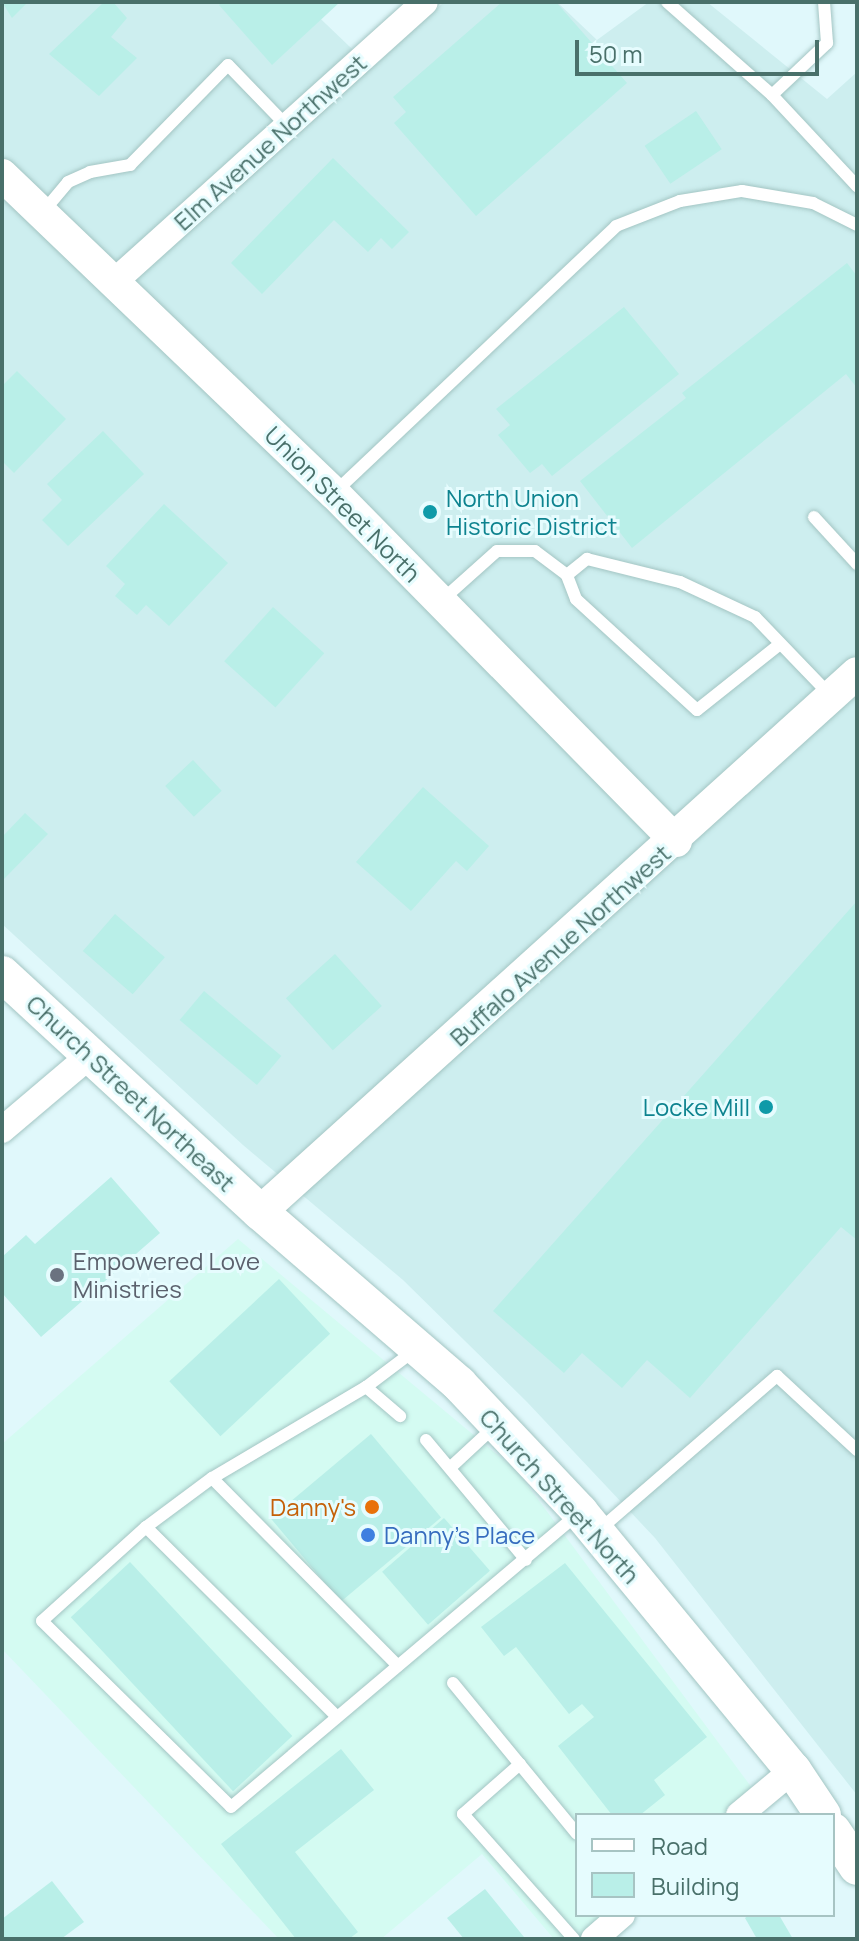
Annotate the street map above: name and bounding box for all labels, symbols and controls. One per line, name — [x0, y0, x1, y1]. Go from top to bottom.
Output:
scale bar — [579, 24, 823, 74]
text: 50 m — [589, 37, 643, 70]
street label: Elm Avenue Northwest — [168, 48, 372, 236]
street label: Union Street North — [259, 420, 427, 588]
place label: North Union Historic District — [446, 484, 617, 540]
marker: North Union Historic District — [421, 503, 439, 521]
street label: Buffalo Avenue Northwest — [444, 838, 676, 1052]
street label: Church Street Northeast — [21, 989, 241, 1197]
place label: Locke Mill — [643, 1093, 750, 1121]
marker: Locke Mill — [757, 1098, 775, 1116]
place label: Empowered Love Ministries — [73, 1247, 260, 1303]
marker: Empowered Love Ministries — [48, 1266, 66, 1284]
street label: Church Street North — [474, 1403, 646, 1589]
place label: Danny's — [270, 1493, 356, 1521]
marker: Danny's — [363, 1498, 381, 1516]
place label: Danny's Place — [384, 1521, 535, 1549]
marker: Danny's Place — [359, 1526, 377, 1544]
legend — [575, 1813, 835, 1917]
text: Road — [651, 1829, 708, 1862]
text: Building — [651, 1869, 739, 1902]

